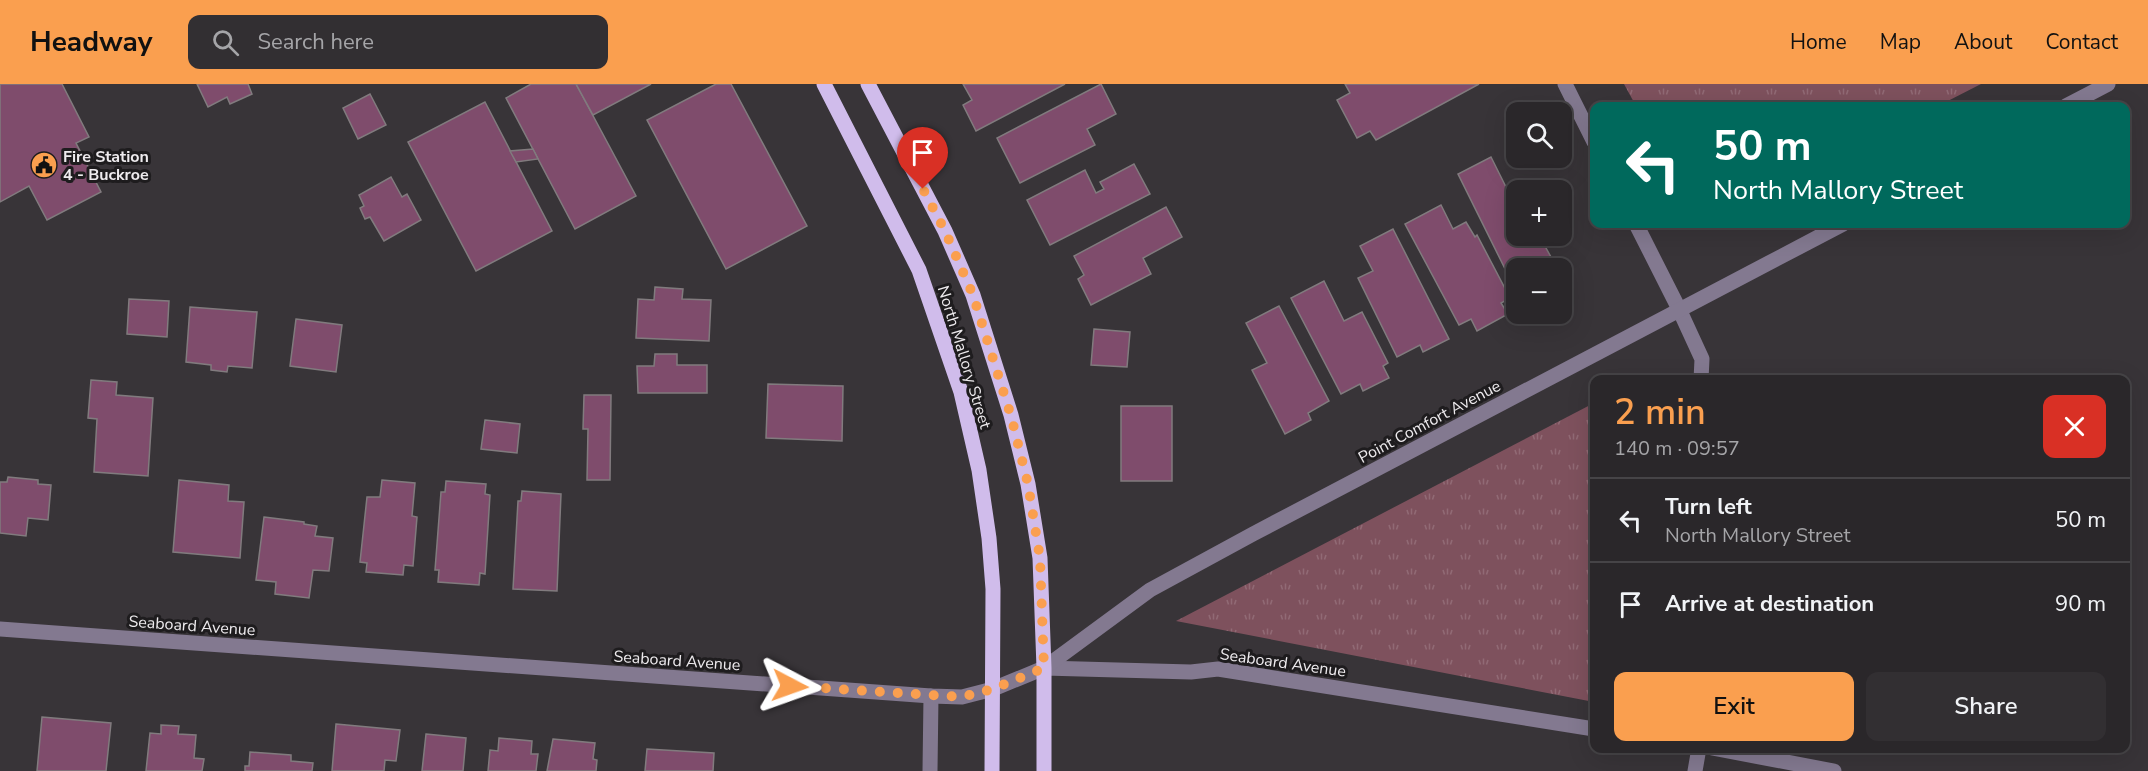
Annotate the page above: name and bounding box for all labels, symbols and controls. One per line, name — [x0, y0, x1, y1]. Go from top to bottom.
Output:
search box — [188, 15, 608, 69]
text: Headway — [30, 23, 152, 61]
icon: search — [209, 26, 242, 59]
text: Search here — [257, 27, 374, 57]
text: Home — [1790, 28, 1847, 56]
text: Map — [1880, 28, 1921, 56]
text: About — [1954, 28, 2012, 56]
text: Contact — [2045, 28, 2118, 56]
map controls — [1506, 102, 1572, 324]
button: search — [1506, 102, 1572, 168]
text: 50 m — [1713, 118, 1812, 175]
icon: left — [1614, 126, 1692, 204]
pin — [897, 127, 948, 189]
icon: arrive — [906, 136, 939, 169]
place label: Fire Station 4 - Buckroe — [63, 146, 149, 186]
public building icon: Fire Station 4 - Buckroe — [29, 150, 59, 180]
text: North Mallory Street — [1713, 172, 1963, 209]
button: + — [1506, 180, 1572, 246]
button: − — [1506, 258, 1572, 324]
street label: North Mallory Street — [932, 283, 996, 432]
street label: Point Comfort Avenue — [1354, 375, 1505, 469]
text: 2 min — [1614, 388, 1706, 437]
button: close — [2043, 395, 2106, 458]
text: 140 m · 09:57 — [1614, 435, 1740, 462]
text: Turn left — [1665, 492, 1752, 522]
icon: left — [1614, 504, 1647, 537]
text: 50 m — [2055, 505, 2106, 535]
text: North Mallory Street — [1665, 522, 1850, 549]
icon: arrive — [1614, 588, 1647, 621]
text: Arrive at destination — [1665, 589, 1874, 619]
text: 90 m — [2055, 589, 2106, 619]
street label: Seaboard Avenue — [128, 611, 256, 641]
street label: Seaboard Avenue — [1218, 643, 1347, 683]
street label: Seaboard Avenue — [613, 646, 741, 676]
position arrow — [758, 654, 822, 718]
button: Exit — [1614, 672, 1854, 741]
button: Share — [1866, 672, 2106, 741]

